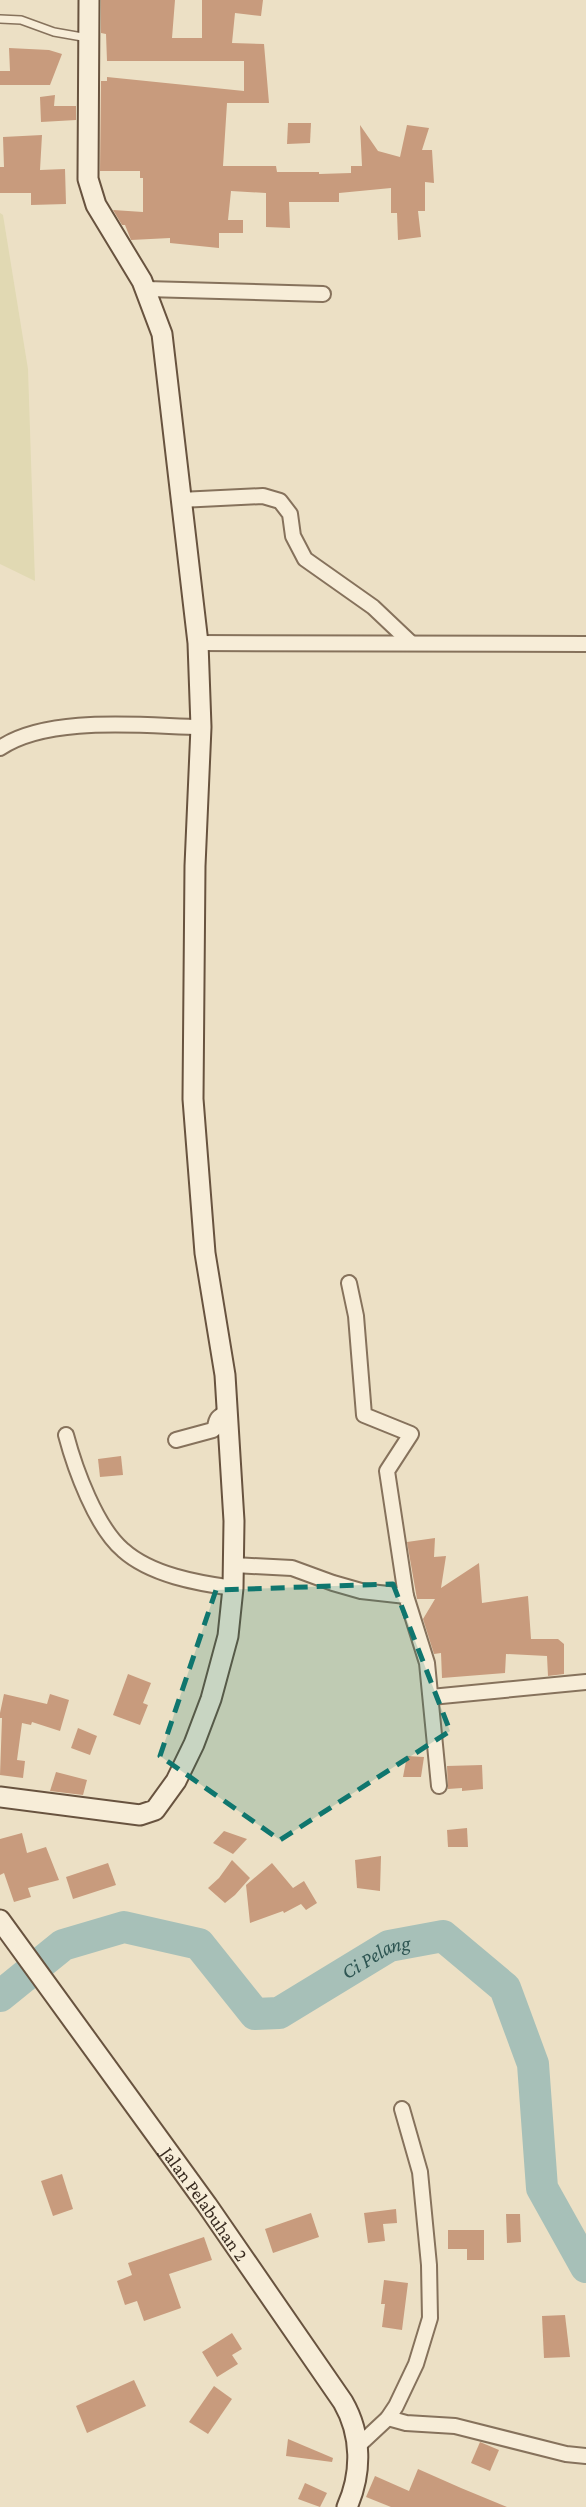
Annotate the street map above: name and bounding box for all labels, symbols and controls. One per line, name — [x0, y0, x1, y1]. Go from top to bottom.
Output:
water label: Ci Pelang — [337, 1930, 413, 1984]
street label: Jalan Pelabuhan 2 — [156, 2141, 252, 2265]

